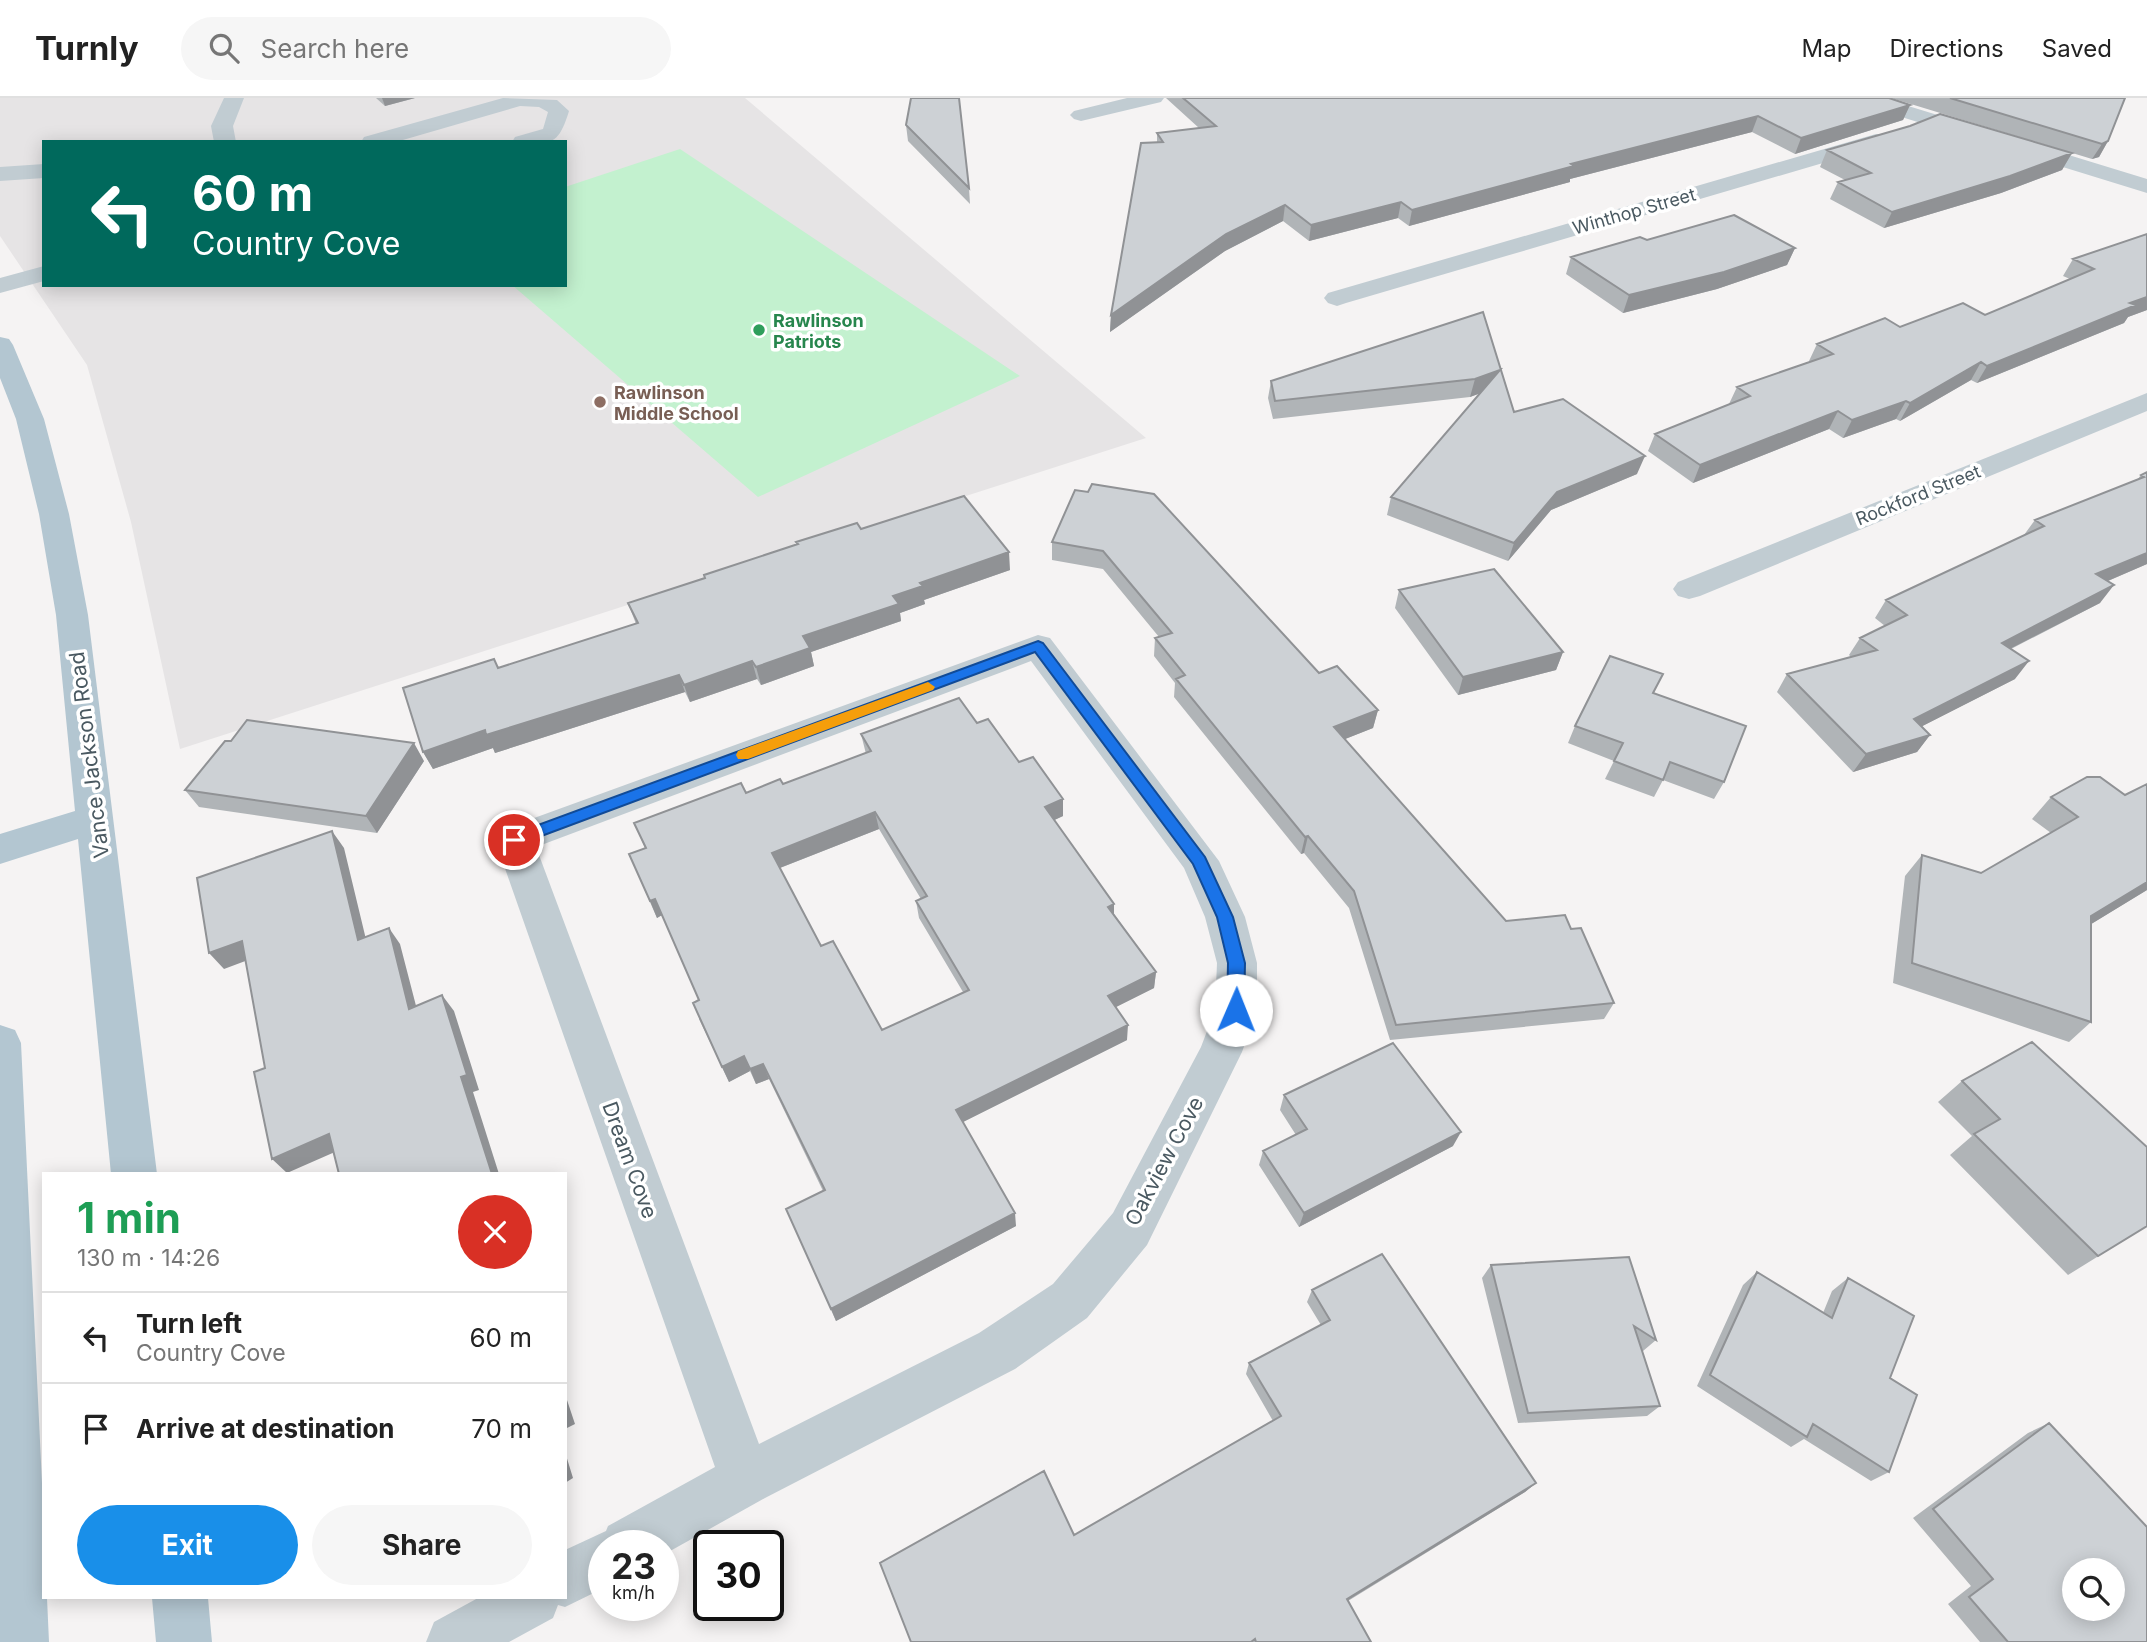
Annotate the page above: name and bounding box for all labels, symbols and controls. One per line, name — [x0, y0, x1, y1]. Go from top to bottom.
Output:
search box — [181, 17, 671, 80]
text: Turnly — [35, 28, 139, 68]
icon: search — [205, 29, 243, 67]
text: Search here — [261, 33, 409, 64]
text: Map — [1802, 34, 1851, 63]
text: Directions — [1889, 34, 2004, 63]
text: Saved — [2042, 34, 2112, 63]
text: 60 m — [192, 164, 313, 223]
icon: left — [77, 168, 168, 259]
street label: Winthop Street — [1570, 183, 1698, 239]
text: Country Cove — [192, 224, 400, 263]
place label: Rawlinson Patriots — [773, 310, 864, 352]
marker: Rawlinson Patriots — [751, 322, 767, 338]
place label: Rawlinson Middle School — [614, 382, 739, 424]
marker: Rawlinson Middle School — [592, 394, 608, 410]
street label: Rockford Street — [1853, 460, 1983, 530]
street label: Vance Jackson Road — [64, 650, 114, 860]
pin — [484, 810, 544, 870]
icon: arrive — [495, 821, 533, 859]
position arrow — [1199, 973, 1273, 1047]
street label: Oakview Cove — [1120, 1092, 1208, 1230]
street label: Dream Cove — [597, 1098, 663, 1222]
text: 1 min — [77, 1192, 181, 1243]
button: close — [458, 1195, 532, 1269]
text: 130 m · 14:26 — [77, 1244, 220, 1272]
text: Turn left — [136, 1308, 242, 1339]
icon: left — [77, 1319, 115, 1357]
text: 60 m — [469, 1322, 532, 1353]
text: Country Cove — [136, 1339, 286, 1367]
icon: arrive — [77, 1410, 115, 1448]
text: Arrive at destination — [136, 1413, 395, 1444]
text: 70 m — [471, 1413, 532, 1444]
button: Exit — [77, 1505, 298, 1585]
button: Share — [312, 1505, 532, 1585]
speed limit sign: 30 — [693, 1530, 784, 1621]
text: 23 — [611, 1545, 656, 1587]
map controls — [2062, 1558, 2125, 1621]
button: search — [2062, 1558, 2125, 1621]
text: km/h — [612, 1582, 655, 1603]

